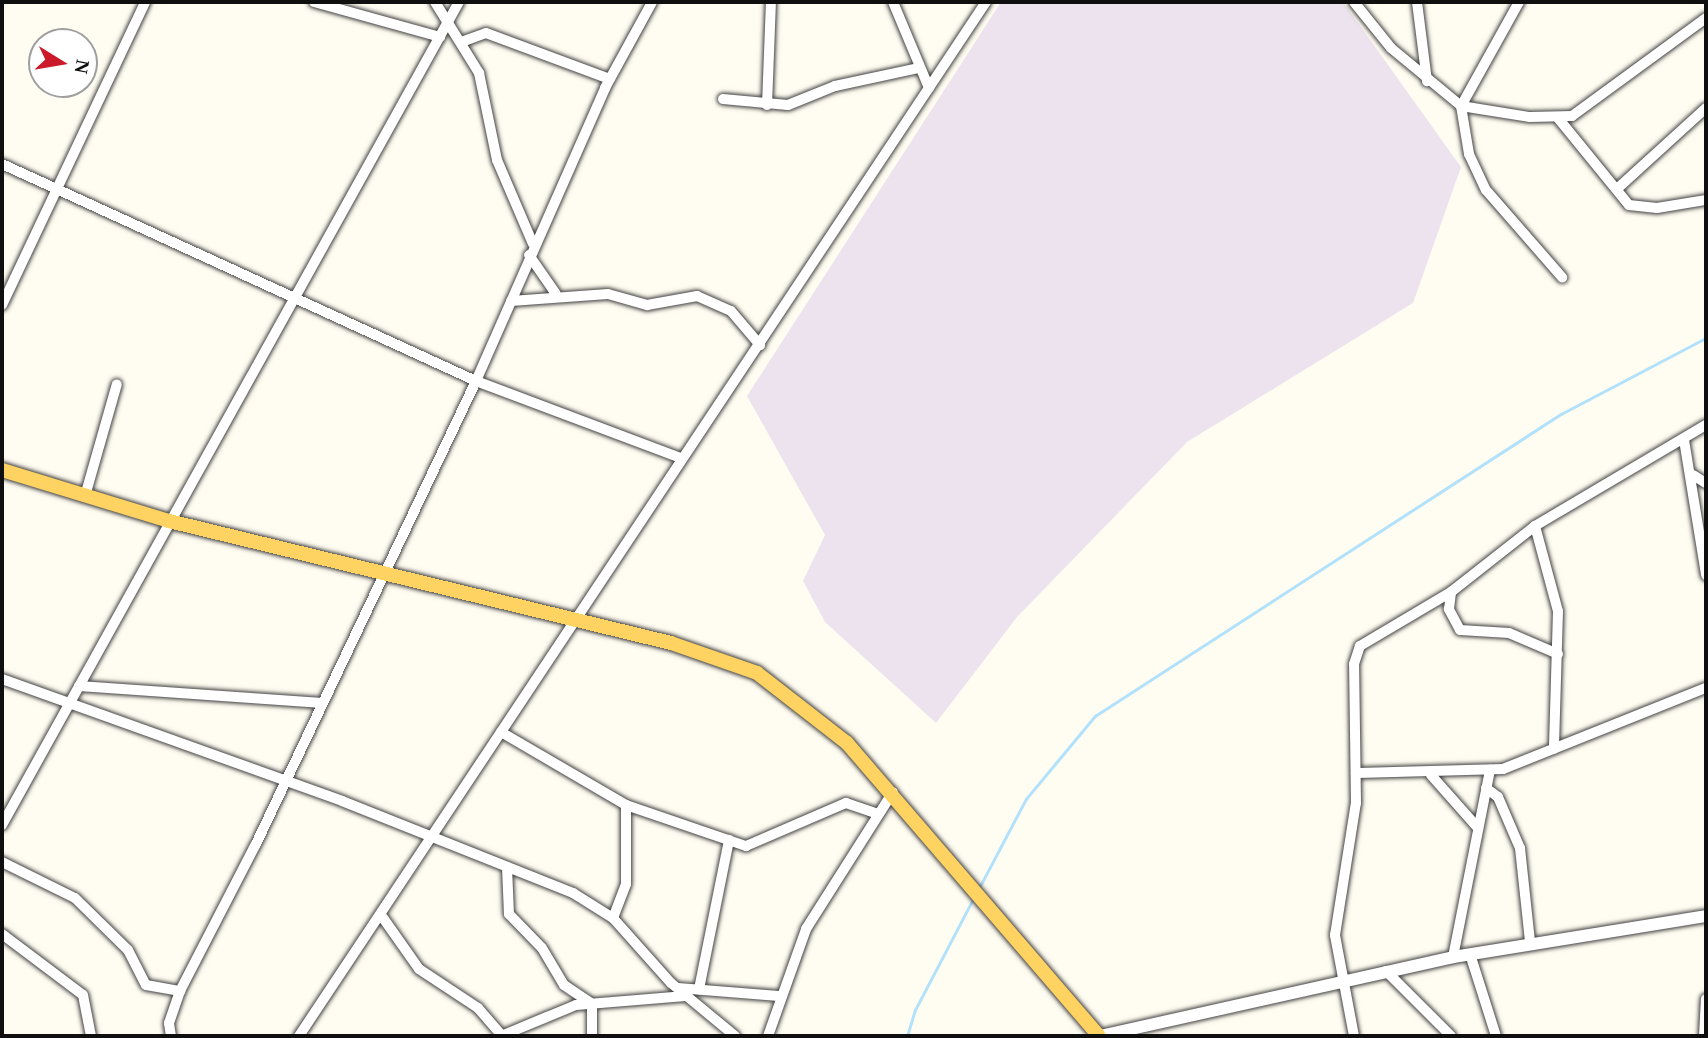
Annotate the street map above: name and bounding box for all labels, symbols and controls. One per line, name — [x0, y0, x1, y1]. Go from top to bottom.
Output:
north arrow — [28, 28, 98, 98]
text: N — [71, 58, 94, 75]

